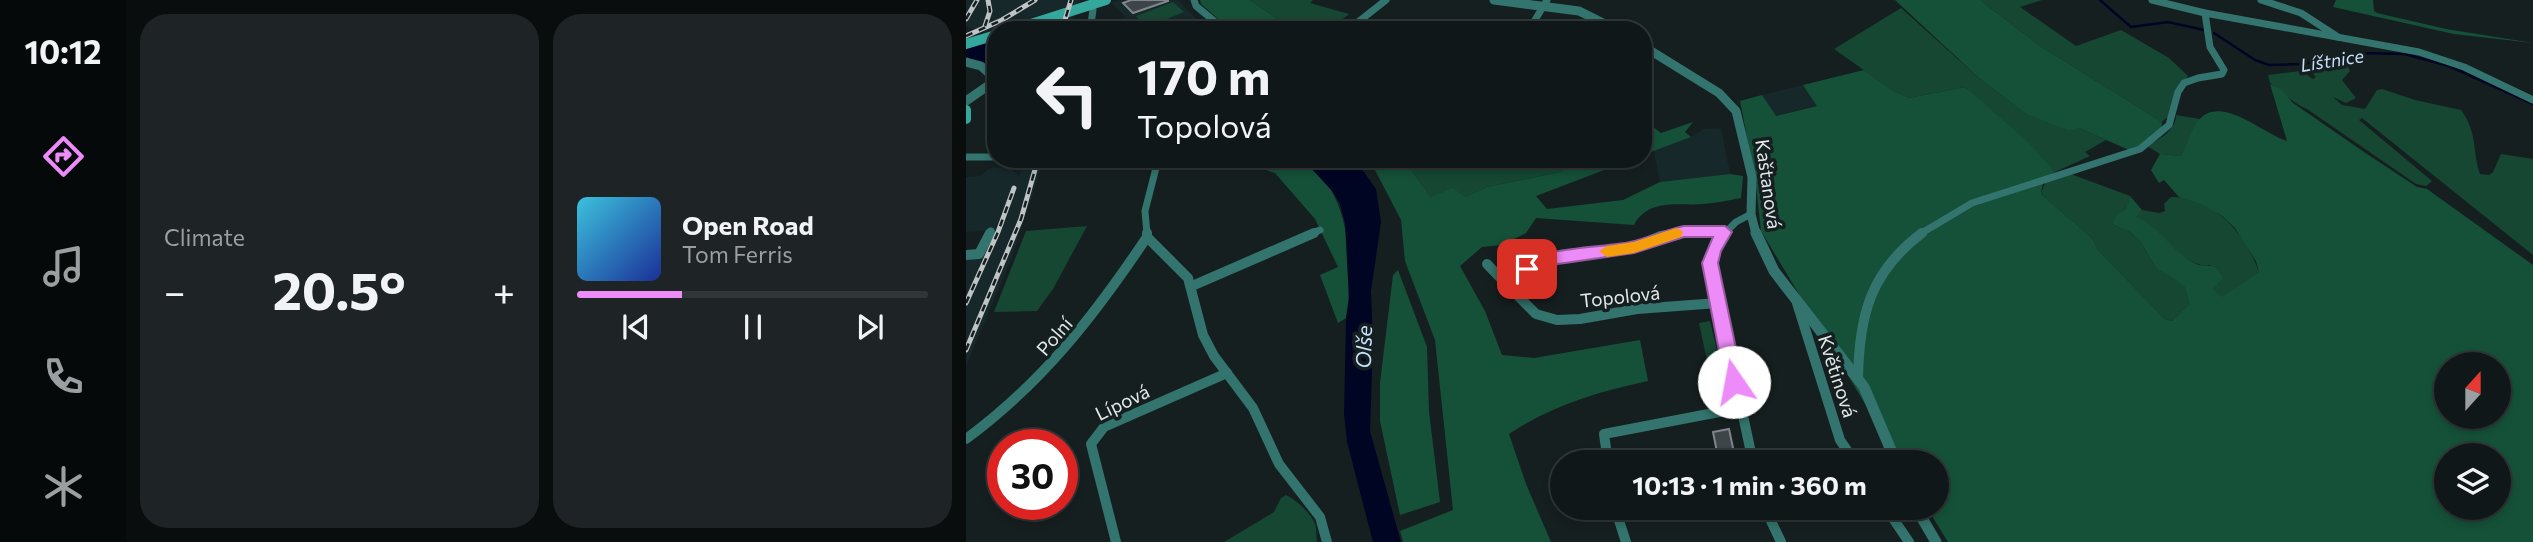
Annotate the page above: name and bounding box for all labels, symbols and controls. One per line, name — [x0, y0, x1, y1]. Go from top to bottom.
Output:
text: 10:12 — [25, 31, 101, 71]
water label: Líštnice — [2299, 44, 2366, 76]
text: 170 m — [1137, 45, 1270, 105]
icon: left — [1022, 49, 1113, 140]
text: Topolová — [1137, 105, 1272, 145]
icon: directions — [39, 132, 88, 181]
street label: Kaštanová — [1751, 138, 1787, 230]
text: Open Road — [682, 209, 814, 240]
text: Climate — [164, 223, 245, 251]
pin — [1497, 239, 1557, 299]
text: Tom Ferris — [682, 240, 793, 268]
icon: music — [39, 242, 88, 291]
icon: arrive — [1508, 250, 1546, 288]
text: 20.5° — [272, 257, 406, 321]
text: − — [164, 267, 186, 314]
text: + — [493, 267, 515, 314]
street label: Topolová — [1579, 280, 1661, 312]
icon: previous — [617, 308, 655, 346]
icon: pause — [734, 308, 772, 346]
icon: next — [851, 308, 889, 346]
street label: Polní — [1031, 311, 1078, 360]
water label: Olše — [1350, 325, 1376, 369]
street label: Květinová — [1814, 332, 1862, 420]
position arrow — [1697, 345, 1771, 419]
icon: phone — [39, 352, 88, 401]
north arrow — [2434, 352, 2511, 429]
map controls — [2434, 352, 2511, 520]
street label: Lípová — [1091, 379, 1153, 425]
speed limit sign: 30 — [987, 429, 1078, 520]
button: layers — [2434, 443, 2511, 520]
icon: climate — [39, 462, 88, 511]
text: 10:13 · 1 min · 360 m — [1632, 469, 1867, 500]

